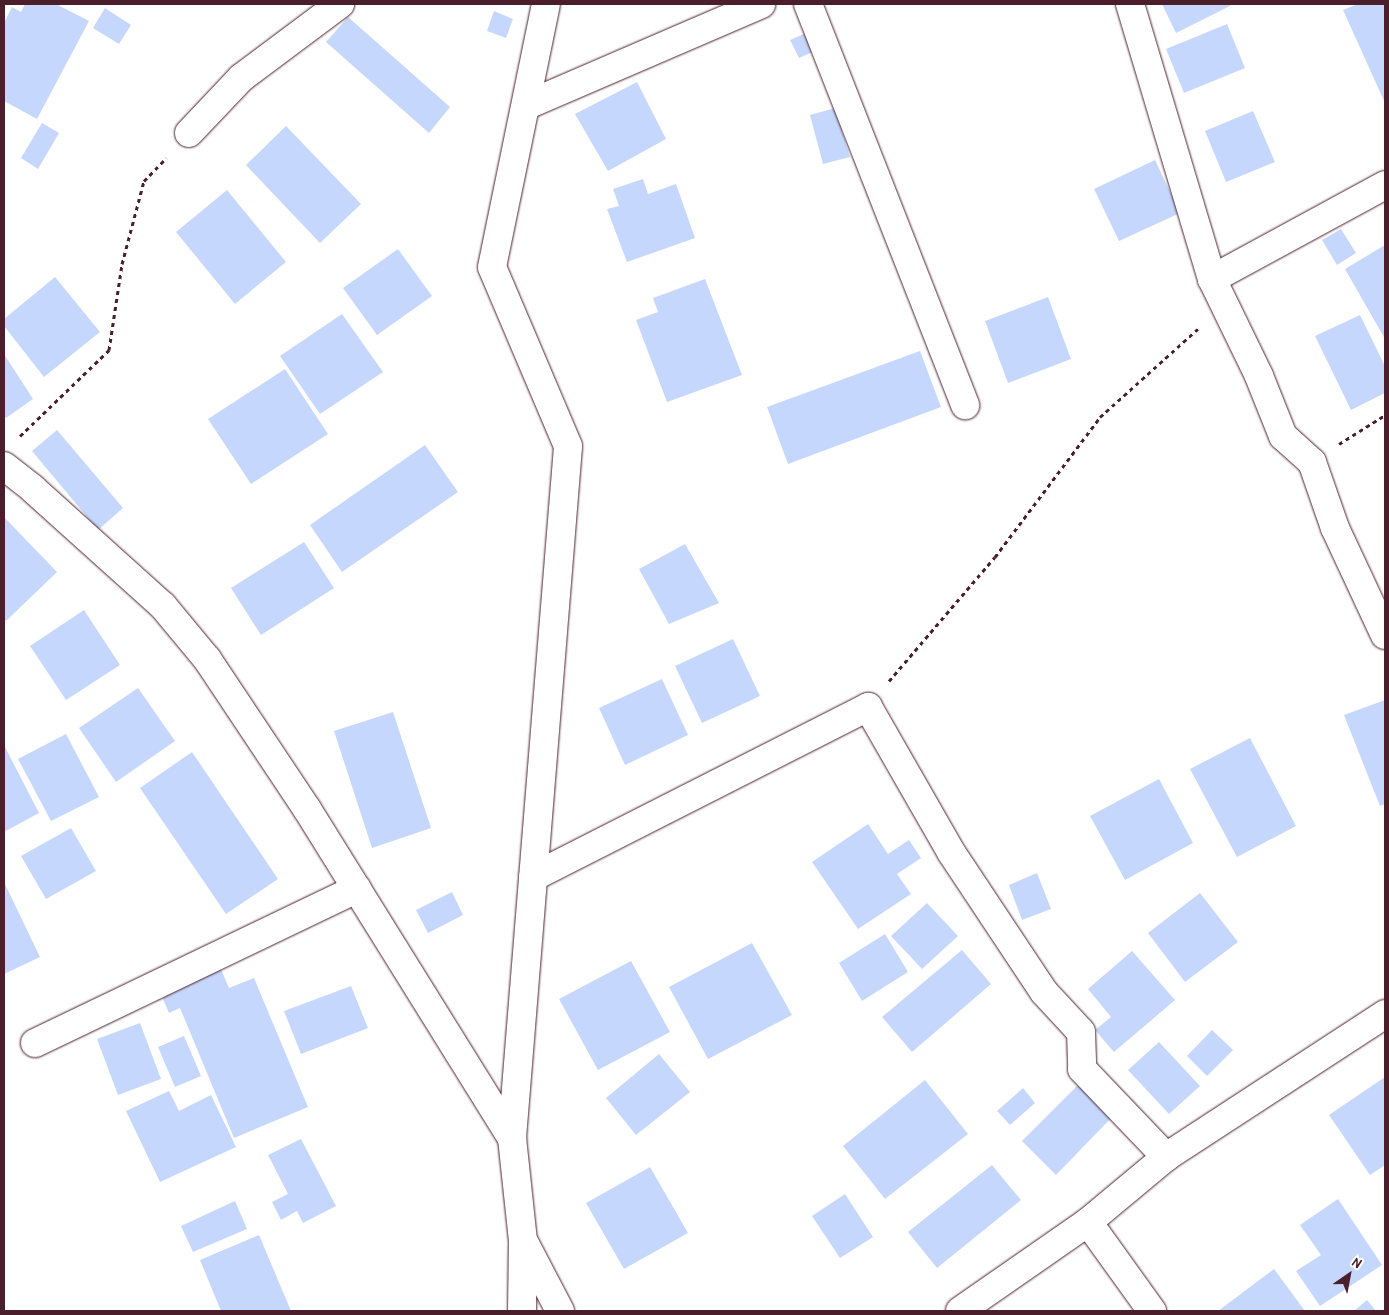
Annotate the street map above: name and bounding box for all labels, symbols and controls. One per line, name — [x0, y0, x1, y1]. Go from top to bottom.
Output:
north arrow — [1324, 1250, 1374, 1300]
text: N — [1349, 1252, 1366, 1272]

